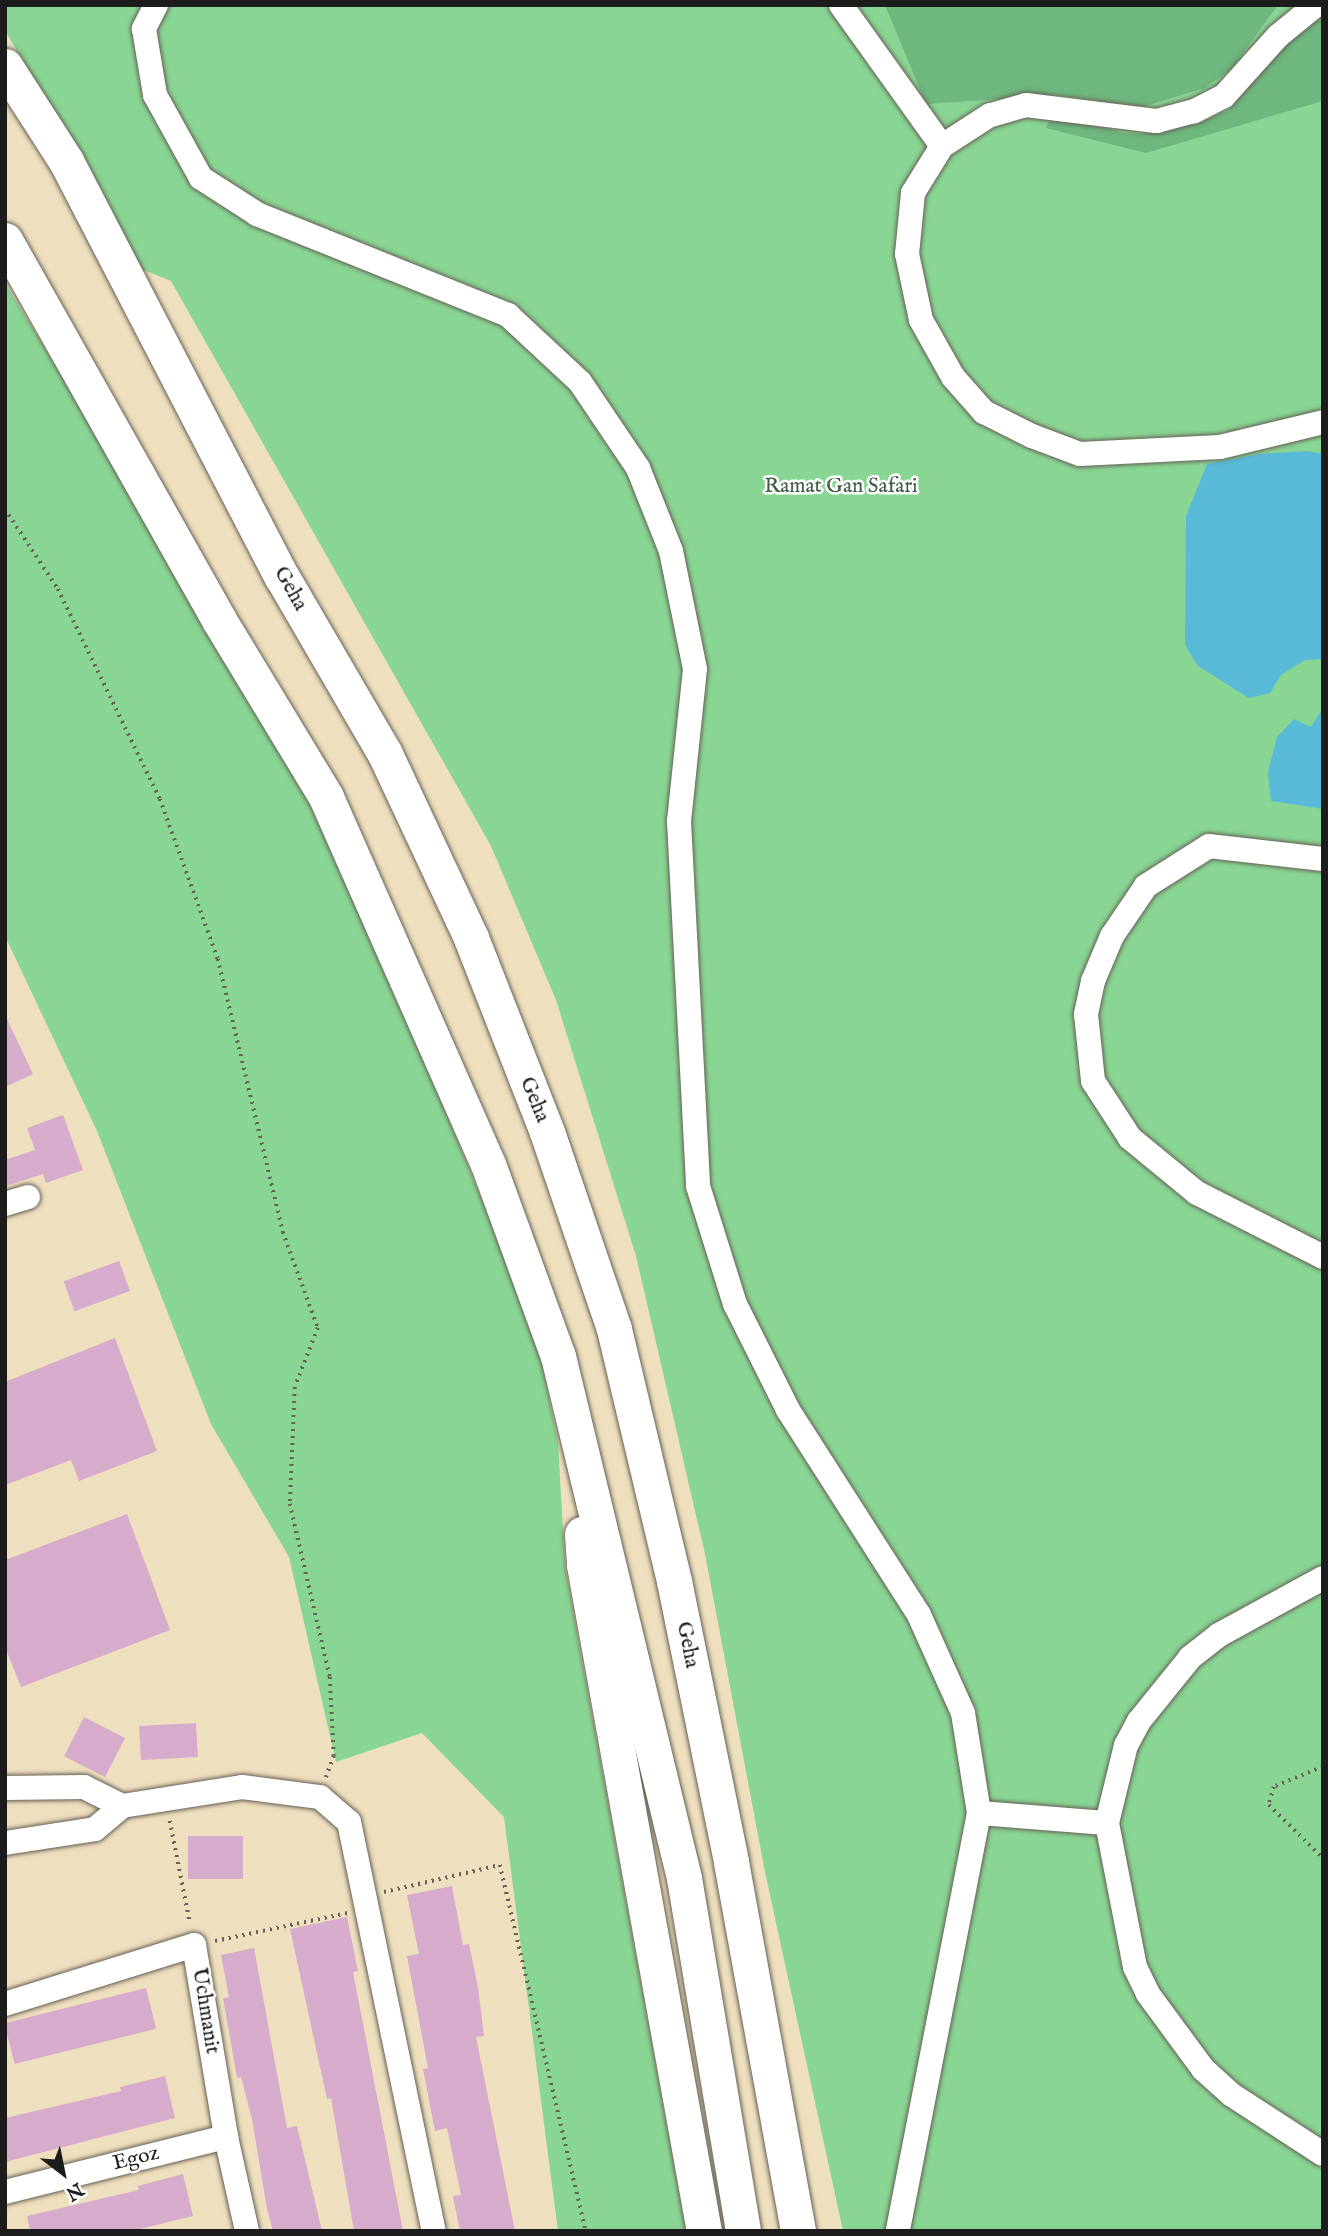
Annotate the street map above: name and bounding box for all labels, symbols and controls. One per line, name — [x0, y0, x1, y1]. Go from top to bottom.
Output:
park label: Ramat Gan Safari — [764, 474, 918, 500]
street label: Geha — [268, 563, 312, 615]
street label: Geha — [514, 1074, 554, 1126]
street label: Geha — [670, 1620, 704, 1670]
street label: Uchmanit — [186, 1966, 224, 2056]
north arrow — [28, 2138, 98, 2208]
street label: Egoz — [110, 2141, 162, 2177]
text: N — [61, 2176, 87, 2205]

